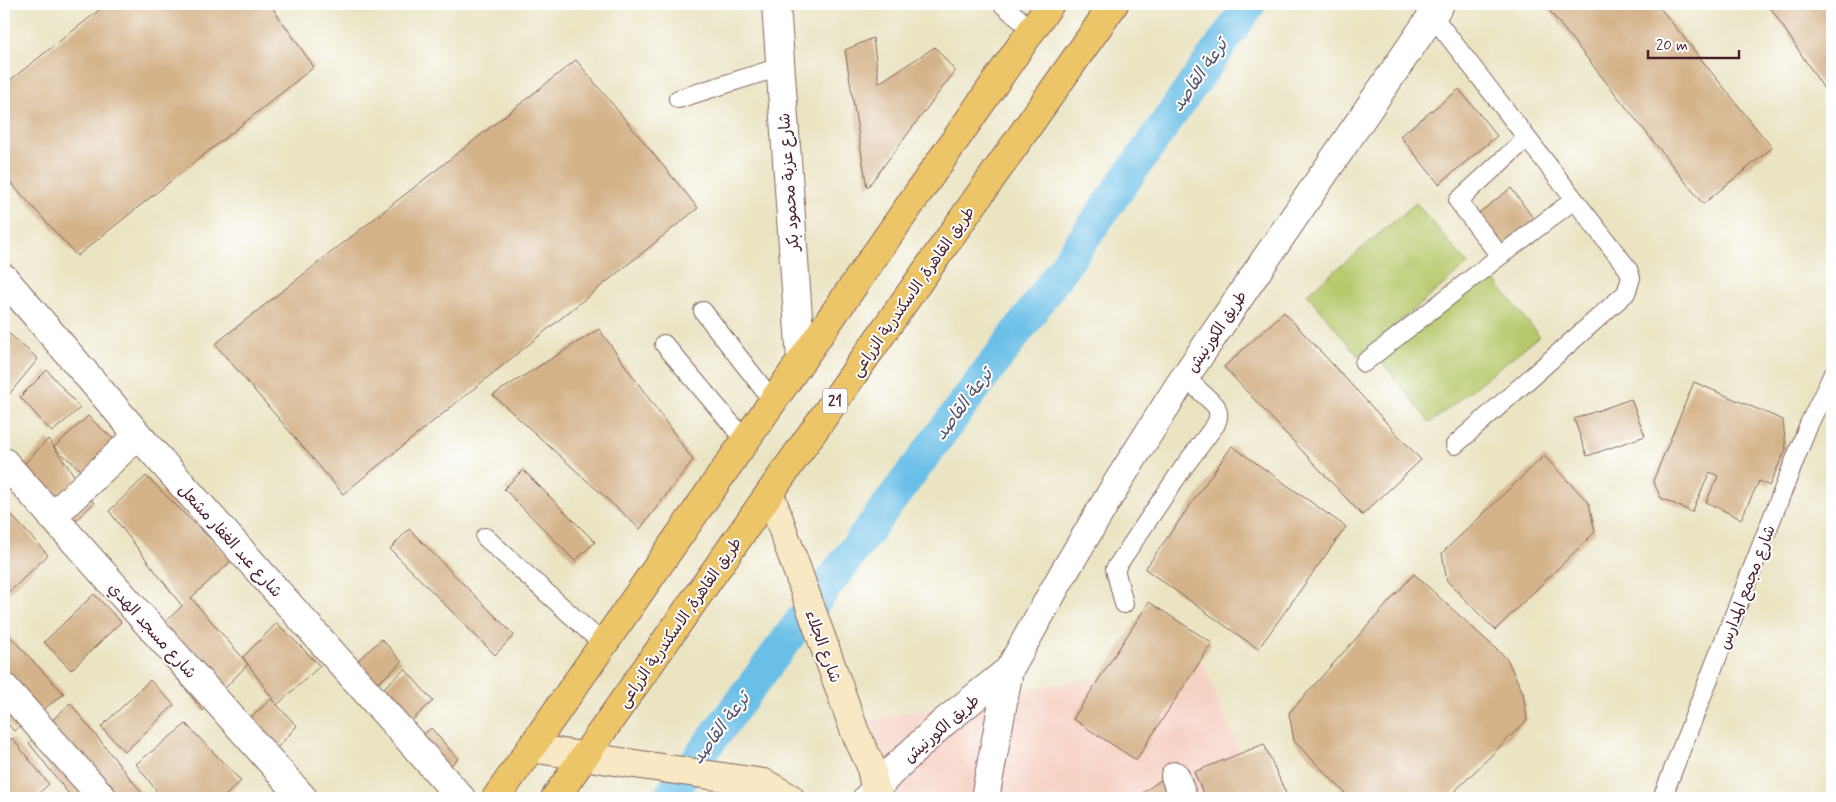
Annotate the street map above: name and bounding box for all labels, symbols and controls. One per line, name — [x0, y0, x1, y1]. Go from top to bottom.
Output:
scale bar — [1648, 28, 1740, 60]
water label: ترعة القاصد — [1166, 32, 1235, 117]
text: 20 m — [1656, 36, 1688, 56]
street label: شارع عزبة محمود بكر — [774, 112, 805, 254]
street label: طريق القاهرة, الاسكندرية الزراعى — [846, 203, 980, 381]
street label: طريق الكورنيش — [1182, 287, 1252, 377]
water label: ترعة القاصد — [929, 362, 1000, 445]
road number: 21 — [822, 388, 848, 414]
street label: شارع عبد الغفار مشعل — [173, 480, 287, 602]
street label: شارع مجمع المدارس — [1714, 522, 1781, 653]
street label: طريق القاهرة, الاسكندرية الزراعى — [613, 534, 747, 712]
street label: شارع مسجد الهدي — [103, 579, 201, 683]
street label: شارع الجلاء — [800, 607, 846, 686]
water label: ترعة القاصد — [686, 686, 757, 769]
street label: طريق الكورنيش — [900, 690, 984, 768]

